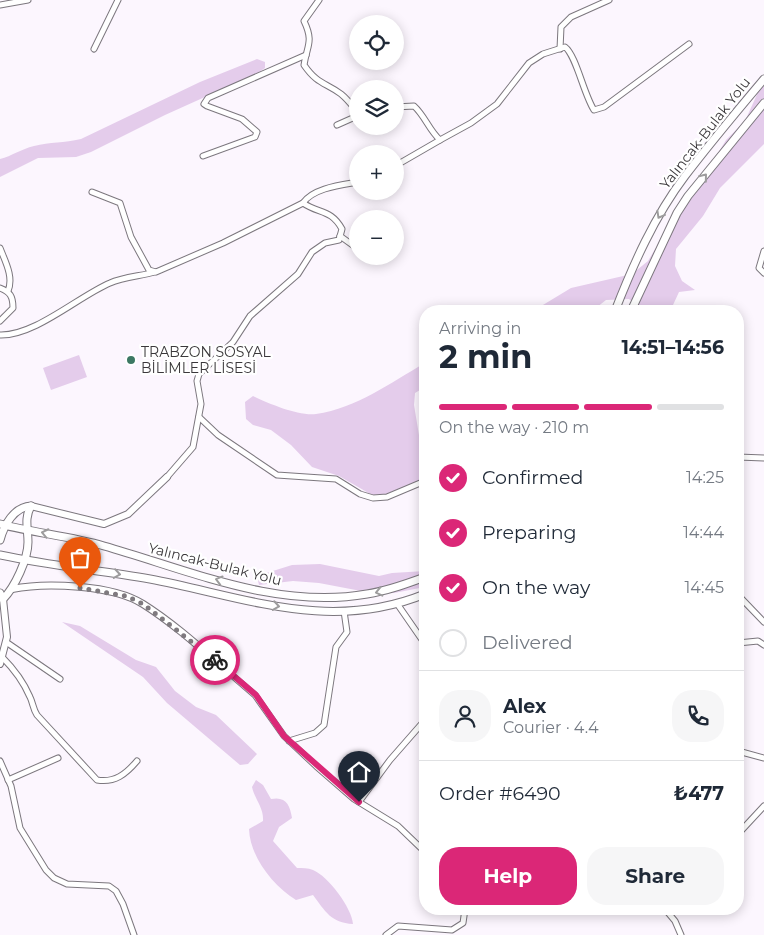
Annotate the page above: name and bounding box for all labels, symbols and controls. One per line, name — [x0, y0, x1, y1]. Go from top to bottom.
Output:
map controls — [349, 15, 404, 265]
button: locate — [349, 15, 404, 70]
street label: Yalıncak-Bulak Yolu — [656, 74, 754, 192]
button: layers — [349, 80, 404, 135]
button: + — [349, 145, 404, 200]
one-way arrow — [698, 173, 707, 182]
one-way arrow — [657, 209, 667, 218]
button: − — [349, 210, 404, 265]
text: Arriving in — [439, 319, 521, 338]
text: 14:51–14:56 — [621, 336, 724, 359]
text: 2 min — [439, 337, 532, 376]
place label: TRABZON SOSYAL BİLİMLER LİSESİ — [141, 343, 271, 377]
marker: TRABZON SOSYAL BİLİMLER LİSESİ — [125, 354, 137, 366]
text: On the way · 210 m — [439, 418, 589, 437]
icon: check — [439, 464, 467, 492]
text: Confirmed — [482, 466, 583, 489]
text: 14:25 — [686, 468, 724, 487]
icon: check — [439, 519, 467, 547]
text: Preparing — [482, 521, 577, 544]
text: 14:44 — [683, 523, 724, 542]
one-way arrow — [41, 528, 49, 539]
pin — [59, 537, 101, 588]
street label: Yalıncak-Bulak Yolu — [146, 539, 284, 589]
icon: bag — [66, 544, 94, 572]
one-way arrow — [114, 568, 122, 579]
icon: check — [439, 574, 467, 602]
one-way arrow — [215, 576, 223, 586]
text: On the way — [482, 576, 590, 599]
text: 14:45 — [685, 578, 724, 597]
one-way arrow — [374, 586, 383, 597]
one-way arrow — [272, 601, 281, 611]
text: Delivered — [482, 631, 573, 654]
courier — [190, 635, 240, 685]
icon: bike — [201, 646, 229, 674]
button: person — [439, 690, 491, 742]
button: phone — [672, 690, 724, 742]
text: Alex — [503, 695, 546, 718]
text: Courier · 4.4 — [503, 718, 599, 737]
pin — [338, 751, 380, 802]
icon: home — [345, 758, 373, 786]
text: Order #6490 — [439, 782, 561, 805]
text: ₺477 — [674, 782, 724, 805]
button: Help — [439, 847, 577, 905]
button: Share — [587, 847, 724, 905]

